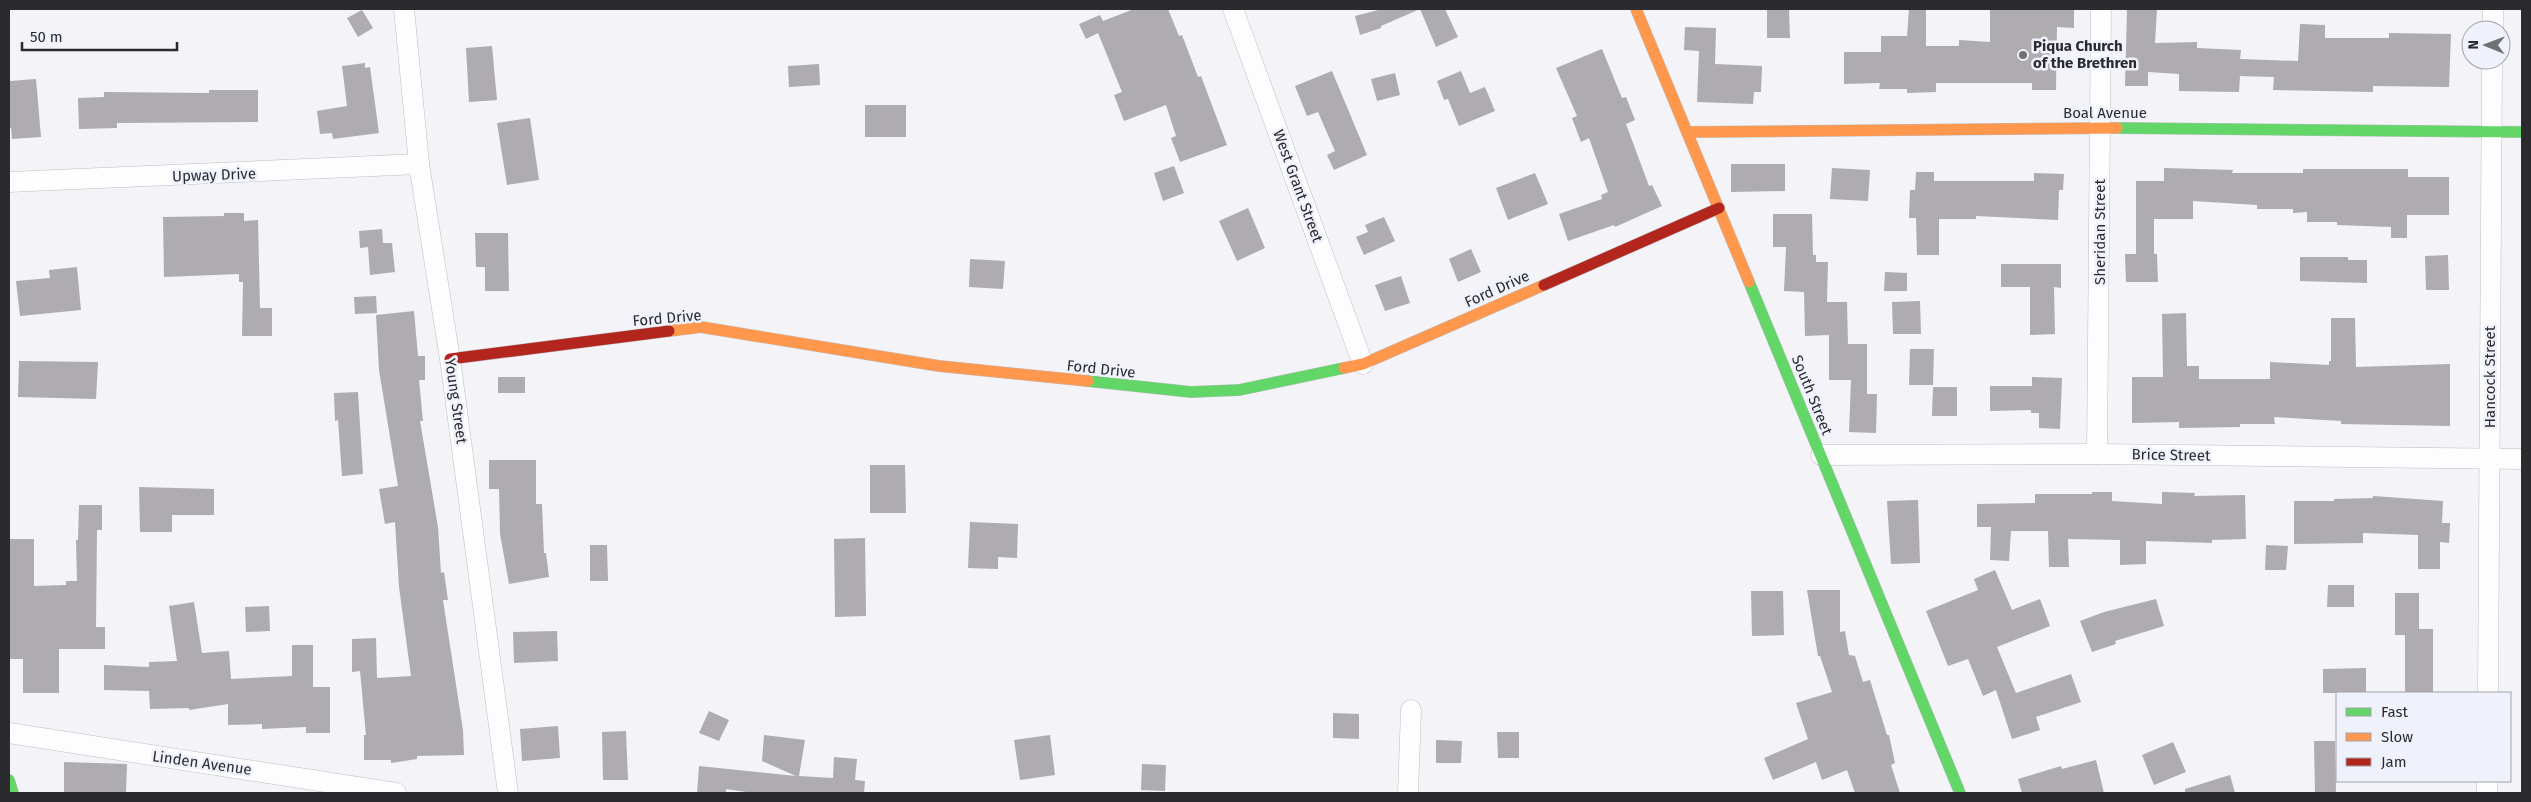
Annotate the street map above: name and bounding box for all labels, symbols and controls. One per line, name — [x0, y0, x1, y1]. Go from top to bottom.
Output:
scale bar — [22, 20, 178, 52]
north arrow — [2461, 20, 2511, 70]
text: 50 m — [30, 28, 63, 46]
place label: Piqua Church of the Brethren — [2033, 37, 2137, 72]
text: N — [2465, 40, 2482, 50]
marker: Piqua Church of the Brethren — [2017, 49, 2029, 61]
street label: Boal Avenue — [2063, 104, 2147, 122]
street label: West Grant Street — [1269, 127, 1327, 245]
street label: Upway Drive — [172, 165, 256, 185]
street label: Sheridan Street — [2091, 179, 2109, 285]
street label: Ford Drive — [1462, 267, 1532, 311]
street label: Ford Drive — [632, 306, 702, 330]
street label: Hancock Street — [2481, 325, 2499, 428]
street label: South Street — [1788, 352, 1836, 438]
street label: Ford Drive — [1066, 356, 1136, 382]
street label: Young Street — [441, 357, 471, 445]
street label: Brice Street — [2131, 445, 2211, 465]
legend — [2336, 692, 2511, 782]
text: Fast — [2381, 703, 2408, 721]
text: Slow — [2381, 728, 2413, 746]
street label: Linden Avenue — [151, 747, 253, 779]
text: Jam — [2381, 753, 2407, 771]

